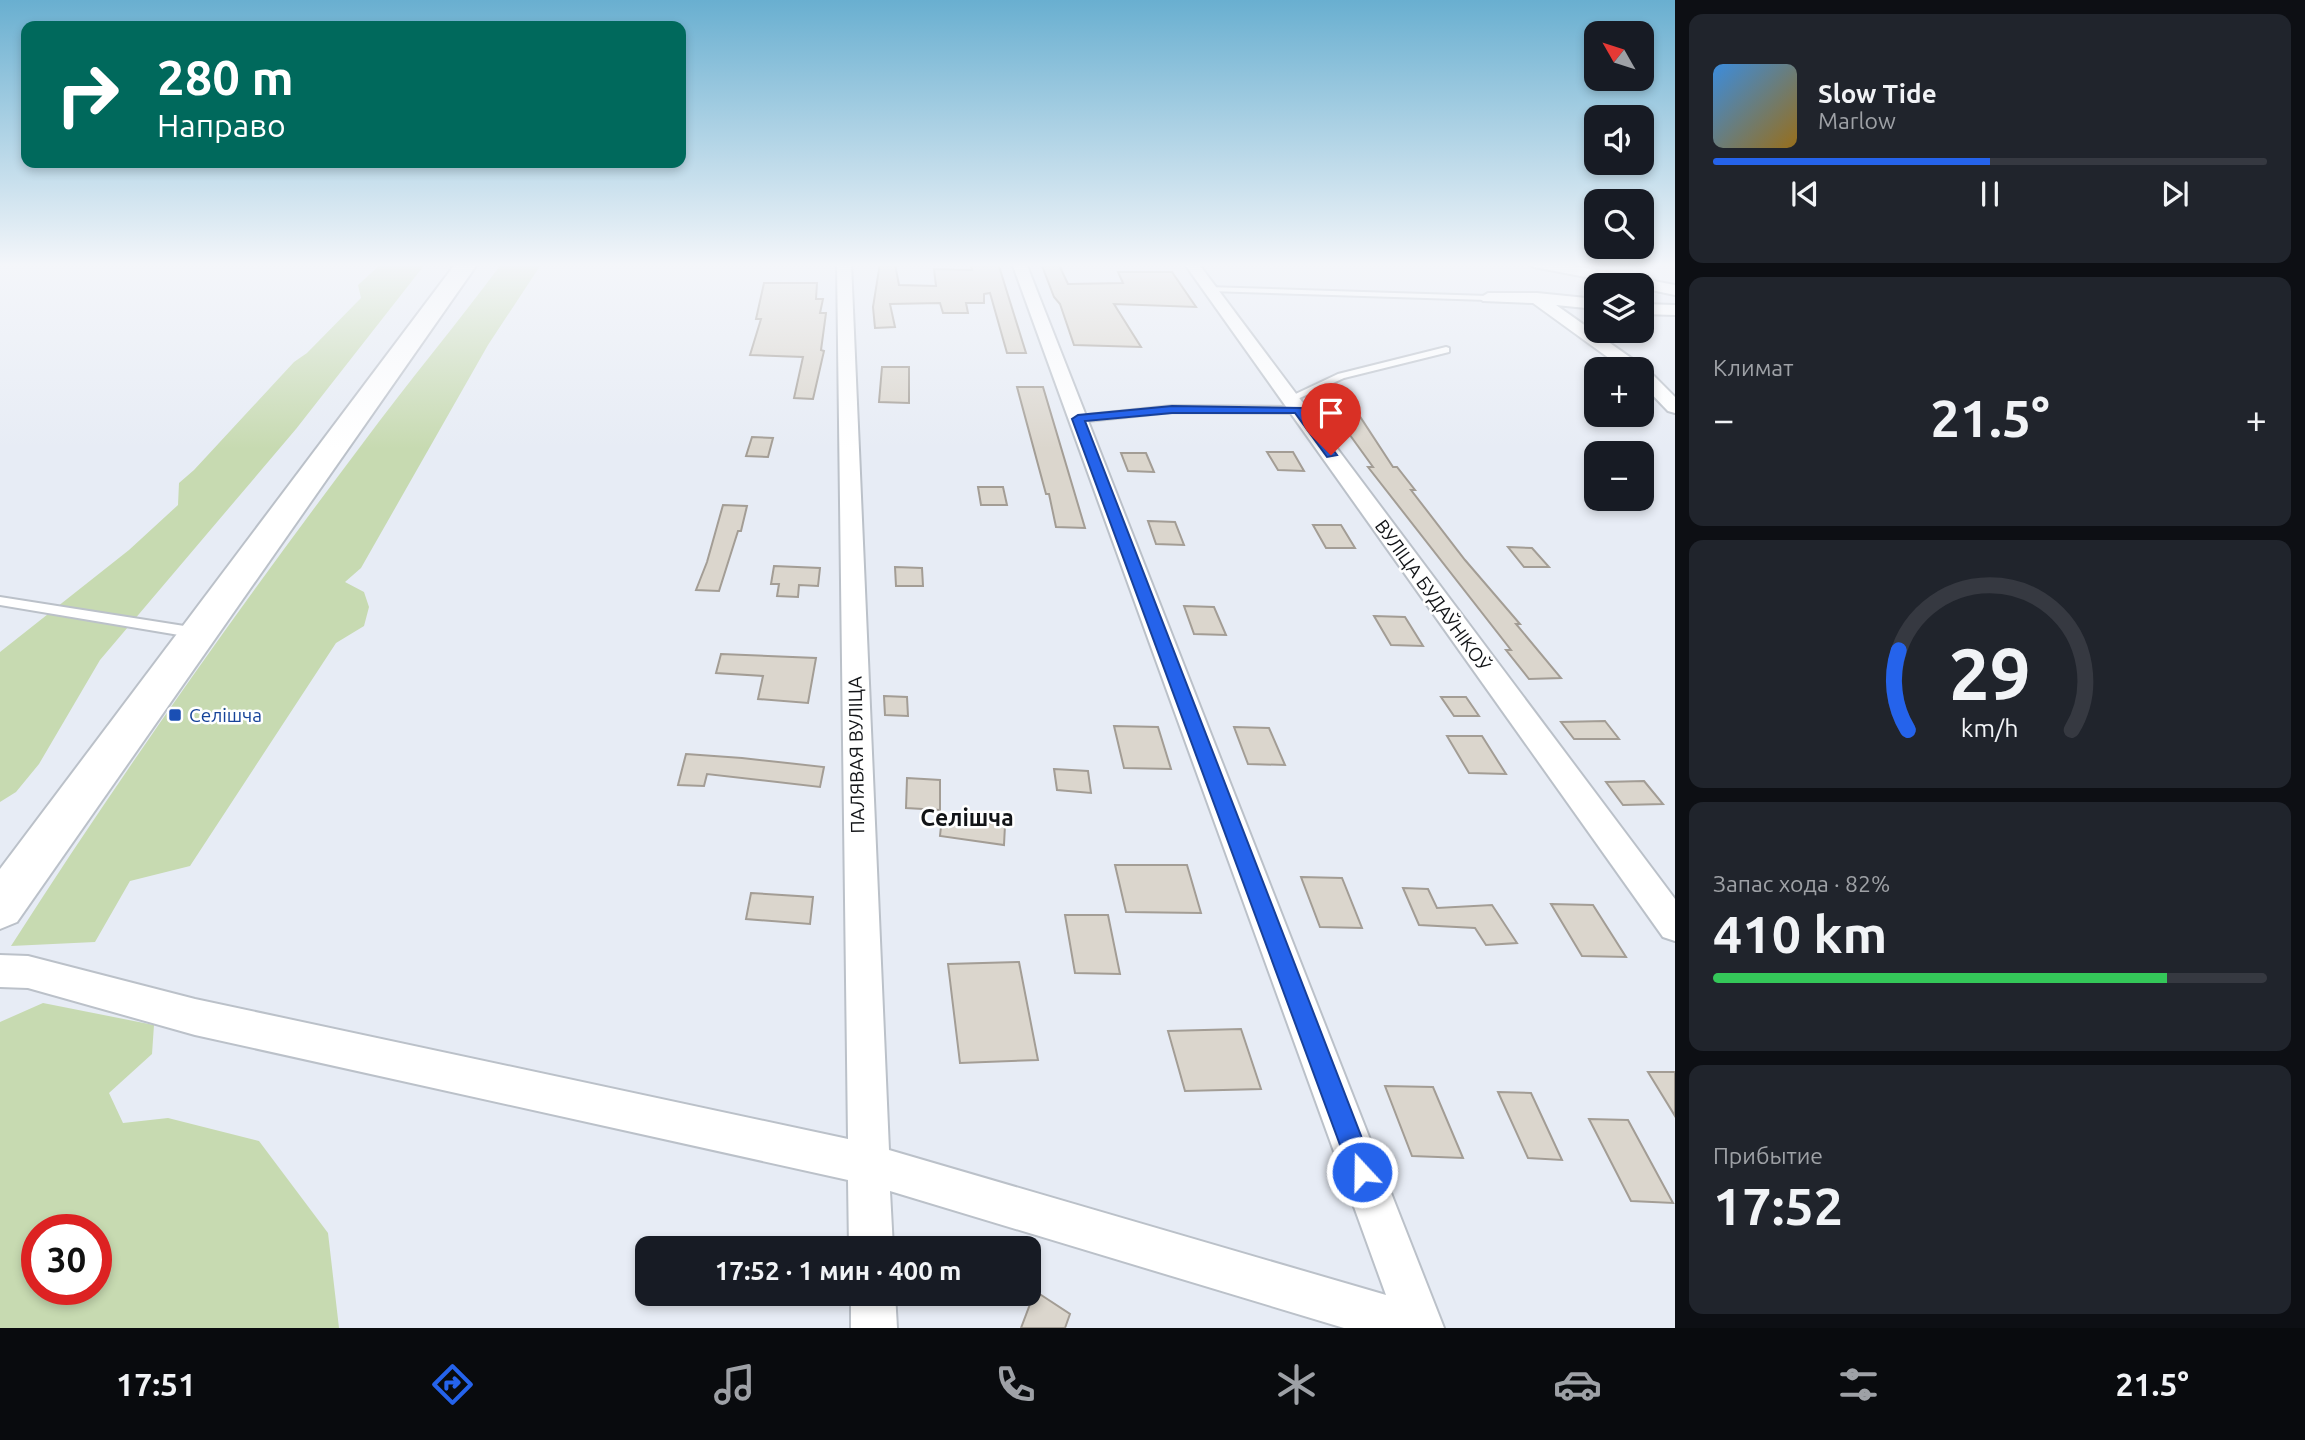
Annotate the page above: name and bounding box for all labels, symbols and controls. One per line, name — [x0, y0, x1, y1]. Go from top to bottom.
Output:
north arrow — [1584, 21, 1654, 91]
map controls — [1584, 21, 1654, 511]
icon: right — [42, 49, 133, 140]
text: 280 m — [157, 49, 294, 104]
text: Slow Tide — [1818, 79, 1937, 108]
button: sound — [1584, 105, 1654, 175]
text: Направо — [157, 107, 286, 143]
text: Marlow — [1818, 108, 1896, 133]
icon: previous — [1786, 175, 1824, 213]
icon: pause — [1971, 175, 2009, 213]
icon: next — [2156, 175, 2194, 213]
button: search — [1584, 189, 1654, 259]
button: layers — [1584, 273, 1654, 343]
text: Климат — [1713, 355, 1793, 380]
button: + — [1584, 357, 1654, 427]
pin — [1301, 383, 1361, 455]
text: 21.5° — [1930, 389, 2050, 447]
icon: arrive — [1312, 394, 1350, 432]
text: − — [1713, 398, 1734, 440]
text: + — [2246, 398, 2267, 440]
button: − — [1584, 441, 1654, 511]
street label: ВУЛІЦА БУДАЎНІКОЎ — [1371, 515, 1495, 675]
text: 29 — [1949, 632, 2031, 714]
street label: ПАЛЯВАЯ ВУЛІЦА — [844, 675, 868, 834]
place label: Селішча — [189, 704, 262, 726]
marker: Селішча — [167, 707, 183, 723]
text: km/h — [1961, 714, 2019, 742]
district label: Селішча — [920, 805, 1014, 830]
text: Запас хода · 82% — [1713, 871, 1890, 896]
text: 410 km — [1713, 905, 1887, 963]
position arrow — [1325, 1135, 1399, 1209]
text: Прибытие — [1713, 1143, 1823, 1168]
text: 17:52 — [1713, 1177, 1843, 1235]
speed limit sign: 30 — [21, 1214, 112, 1305]
text: 17:52 · 1 мин · 400 m — [715, 1256, 961, 1285]
icon: directions — [428, 1360, 477, 1409]
icon: music — [710, 1360, 759, 1409]
icon: phone — [991, 1360, 1040, 1409]
icon: climate — [1272, 1360, 1321, 1409]
icon: car — [1553, 1360, 1602, 1409]
icon: filters — [1834, 1360, 1883, 1409]
text: 17:51 — [116, 1366, 196, 1402]
text: 21.5° — [2115, 1366, 2189, 1402]

